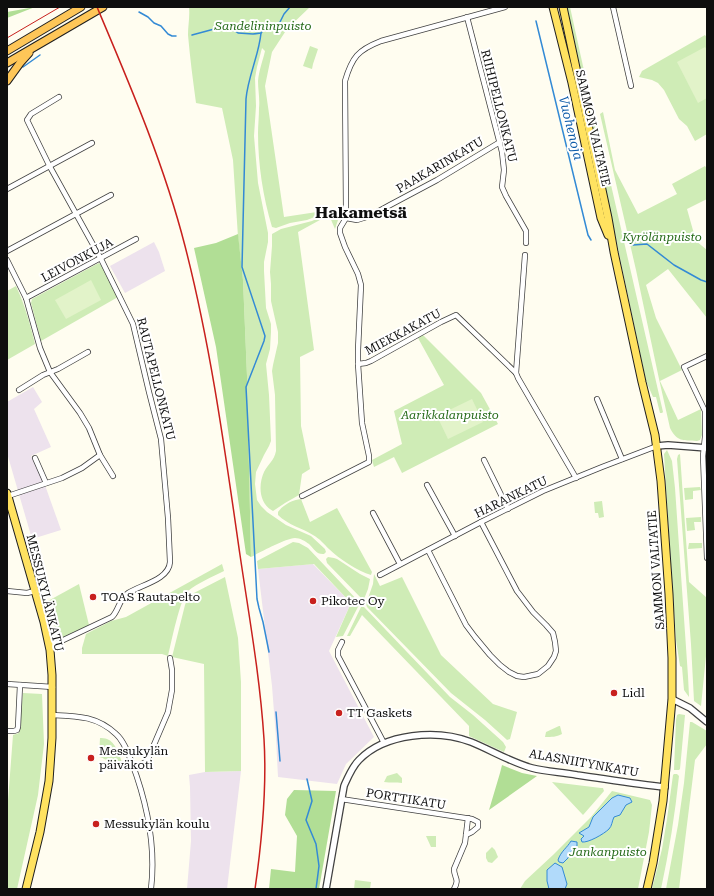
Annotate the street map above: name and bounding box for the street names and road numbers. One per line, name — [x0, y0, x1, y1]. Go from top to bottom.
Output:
street label: RIIHIPELLONKATU — [478, 48, 520, 164]
street label: SAMMON VALTATIE — [573, 68, 613, 188]
street label: PAAKARINKATU — [394, 134, 487, 196]
street label: LEIVONKUJA — [39, 235, 116, 285]
street label: MIEKKAKATU — [362, 306, 444, 358]
street label: RAUTAPELLONKATU — [134, 316, 178, 442]
street label: HARANKATU — [472, 473, 550, 521]
street label: SAMMON VALTATIE — [645, 510, 667, 630]
street label: MESSUKYLÄNKATU — [24, 533, 66, 653]
street label: ALASNIITYNKATU — [528, 746, 640, 780]
street label: PORTTIKATU — [365, 786, 447, 812]

